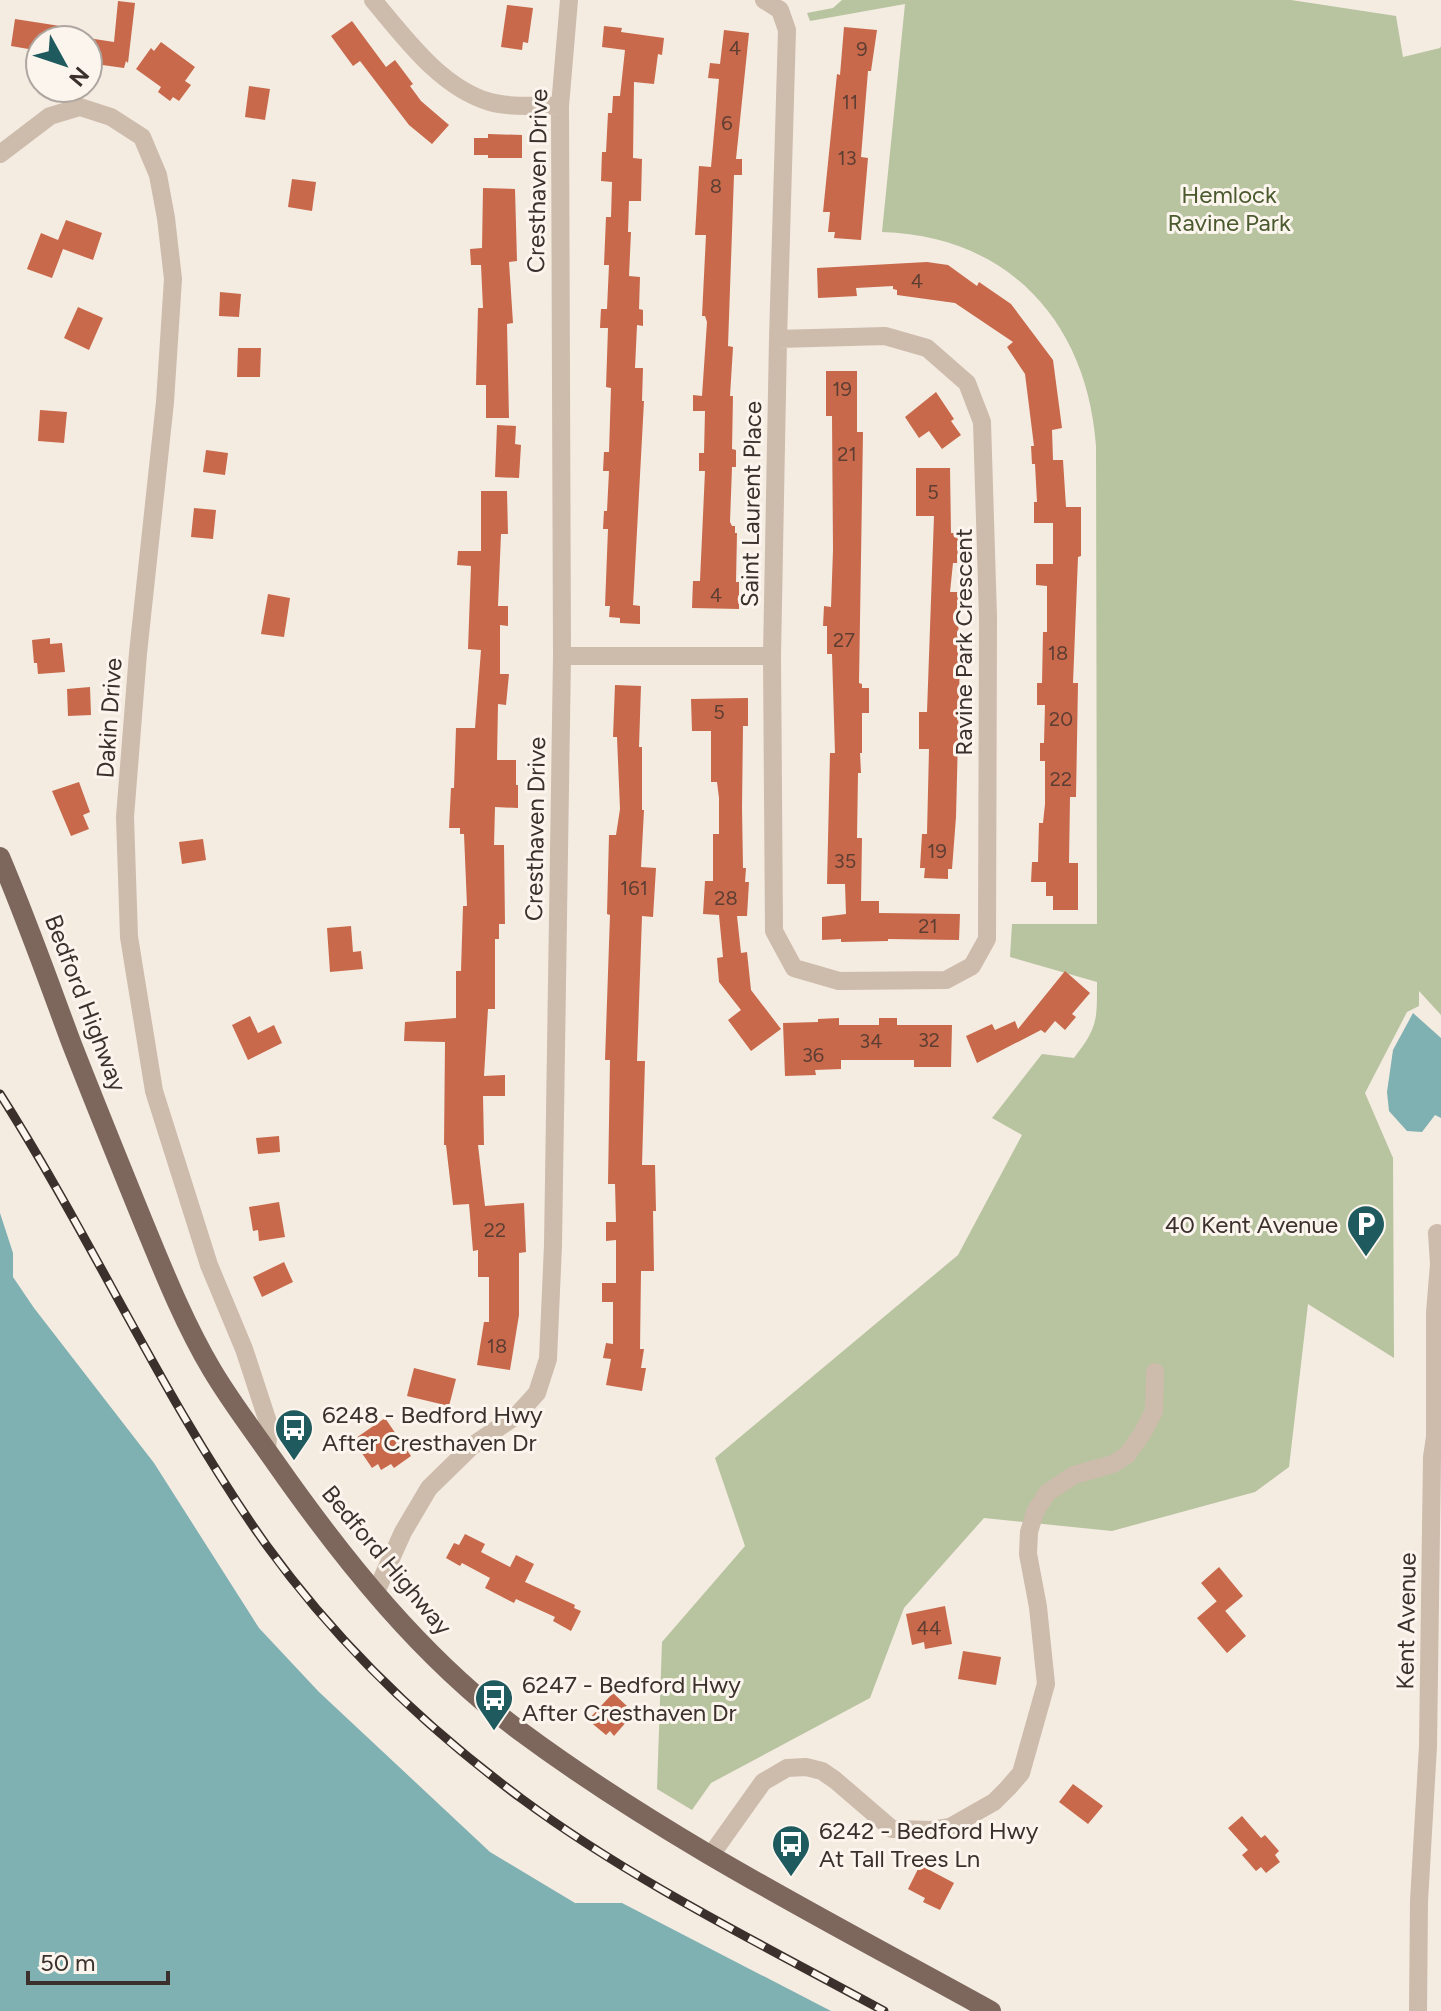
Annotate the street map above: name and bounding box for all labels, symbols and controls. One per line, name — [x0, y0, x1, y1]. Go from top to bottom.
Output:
north arrow — [24, 24, 104, 104]
house number: 4 — [729, 36, 741, 60]
house number: 9 — [856, 37, 868, 61]
text: N — [63, 61, 95, 92]
street label: Cresthaven Drive — [521, 89, 553, 273]
house number: 11 — [842, 90, 858, 114]
house number: 6 — [721, 111, 733, 135]
house number: 13 — [837, 146, 857, 170]
house number: 8 — [710, 174, 722, 198]
park label: Hemlock Ravine Park — [1167, 180, 1291, 237]
house number: 4 — [911, 269, 923, 293]
house number: 19 — [832, 377, 852, 401]
street label: Saint Laurent Place — [735, 401, 767, 607]
house number: 21 — [837, 442, 857, 466]
house number: 5 — [927, 480, 939, 504]
street label: Ravine Park Crescent — [949, 528, 978, 756]
house number: 4 — [710, 583, 722, 607]
house number: 27 — [833, 628, 855, 652]
house number: 18 — [1048, 641, 1068, 665]
street label: Dakin Drive — [90, 657, 128, 779]
house number: 5 — [713, 700, 725, 724]
house number: 20 — [1049, 707, 1073, 731]
street label: Cresthaven Drive — [519, 737, 551, 921]
house number: 22 — [1050, 767, 1072, 791]
house number: 19 — [927, 839, 947, 863]
house number: 35 — [834, 849, 856, 873]
house number: 161 — [620, 876, 648, 900]
house number: 28 — [714, 886, 738, 910]
street label: Bedford Highway — [39, 911, 133, 1096]
house number: 21 — [918, 914, 938, 938]
house number: 32 — [918, 1028, 940, 1052]
house number: 34 — [859, 1029, 883, 1053]
house number: 36 — [802, 1043, 824, 1067]
parking icon: 40 Kent Avenue — [1345, 1203, 1387, 1258]
place label: 40 Kent Avenue — [1165, 1210, 1338, 1239]
house number: 22 — [484, 1218, 506, 1242]
house number: 18 — [487, 1334, 507, 1358]
place label: 6248 - Bedford Hwy After Cresthaven Dr — [322, 1400, 543, 1457]
bus stop icon: 6248 - Bedford Hwy After Cresthaven Dr — [273, 1407, 315, 1462]
street label: Bedford Highway — [316, 1479, 458, 1641]
street label: Kent Avenue — [1390, 1552, 1422, 1690]
house number: 44 — [917, 1616, 941, 1640]
place label: 6247 - Bedford Hwy After Cresthaven Dr — [522, 1670, 741, 1727]
bus stop icon: 6247 - Bedford Hwy After Cresthaven Dr — [473, 1677, 515, 1732]
place label: 6242 - Bedford Hwy At Tall Trees Ln — [819, 1816, 1039, 1873]
bus stop icon: 6242 - Bedford Hwy At Tall Trees Ln — [770, 1823, 812, 1878]
scale bar — [28, 1935, 168, 1985]
text: 50 m — [40, 1948, 96, 1977]

